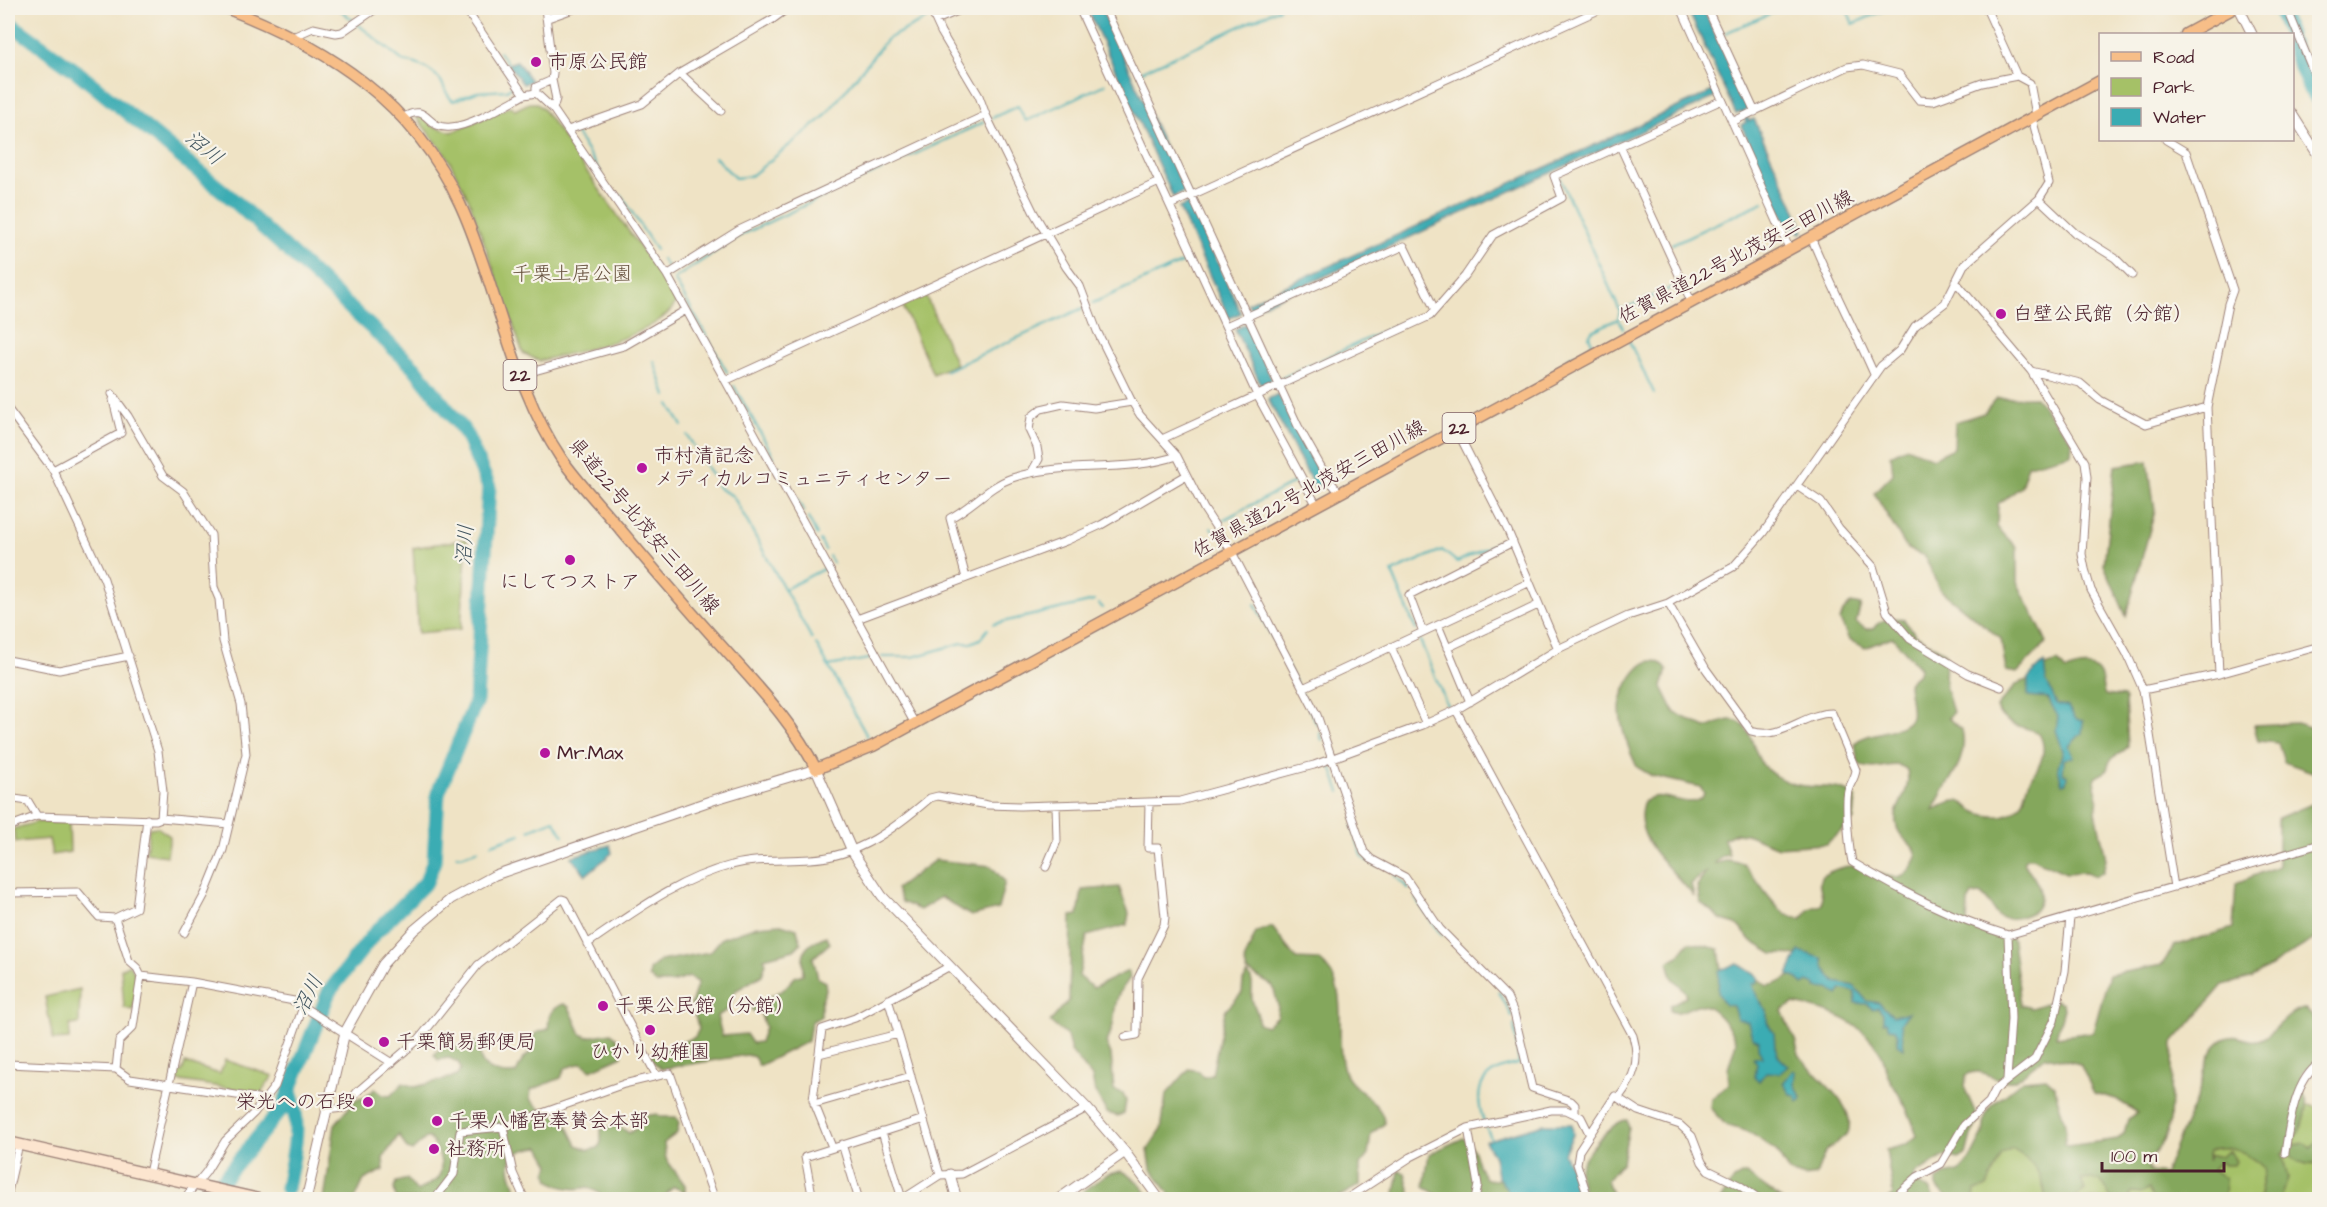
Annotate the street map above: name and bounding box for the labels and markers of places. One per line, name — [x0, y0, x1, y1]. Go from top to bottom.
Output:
place label: 市原公民館 — [548, 48, 648, 76]
marker: 市原公民館 — [529, 55, 543, 69]
place label: 白壁公民館（分館） — [2013, 300, 2193, 328]
marker: 白壁公民館（分館） — [1994, 307, 2008, 321]
place label: 市村清記念 メディカルコミュニティセンター — [654, 442, 952, 493]
marker: 市村清記念 メディカルコミュニティセンター — [635, 461, 649, 475]
marker: にしてつストア — [563, 553, 577, 567]
place label: にしてつストア — [500, 568, 640, 596]
place label: Mr.Max — [557, 739, 624, 767]
marker: Mr.Max — [538, 746, 552, 760]
place label: 千栗公民館（分館） — [615, 992, 795, 1020]
marker: 千栗公民館（分館） — [596, 999, 610, 1013]
marker: ひかり幼稚園 — [643, 1023, 657, 1037]
place label: 千栗簡易郵便局 — [396, 1028, 536, 1056]
marker: 千栗簡易郵便局 — [377, 1035, 391, 1049]
place label: ひかり幼稚園 — [590, 1038, 710, 1066]
place label: 栄光への石段 — [236, 1088, 356, 1116]
marker: 栄光への石段 — [361, 1095, 375, 1109]
place label: 千栗八幡宮奉賛会本部 — [449, 1107, 649, 1135]
marker: 千栗八幡宮奉賛会本部 — [430, 1114, 444, 1128]
place label: 社務所 — [446, 1135, 506, 1163]
marker: 社務所 — [427, 1142, 441, 1156]

